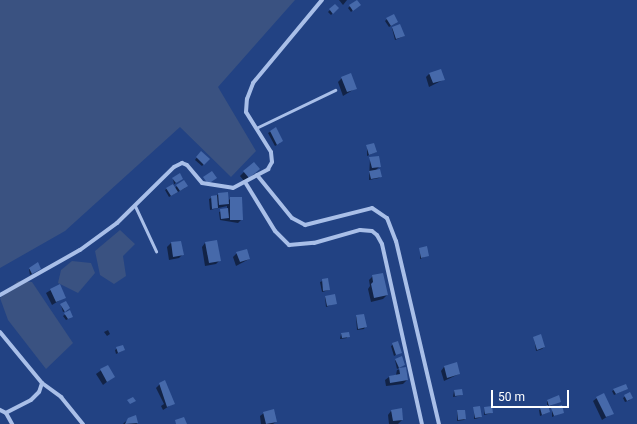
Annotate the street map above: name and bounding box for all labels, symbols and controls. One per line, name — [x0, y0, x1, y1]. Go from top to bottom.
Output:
scale bar — [493, 382, 571, 408]
text: 50 m — [498, 390, 525, 404]

